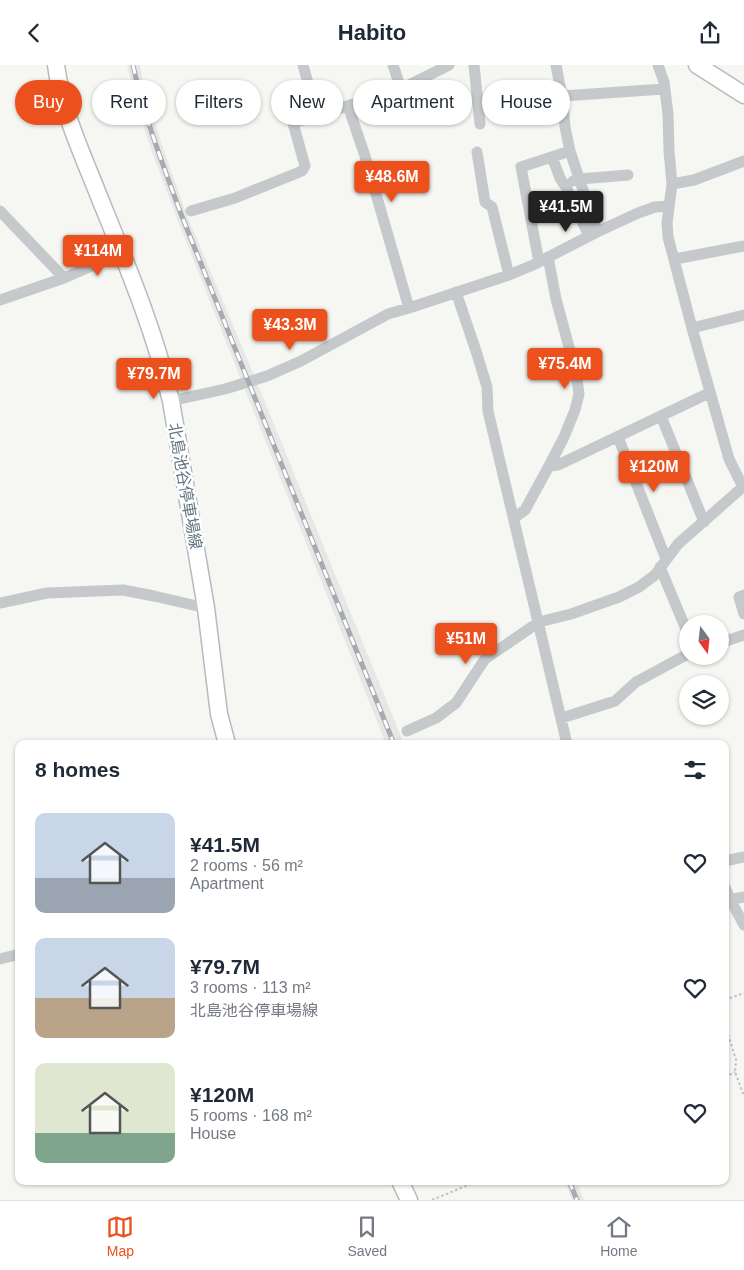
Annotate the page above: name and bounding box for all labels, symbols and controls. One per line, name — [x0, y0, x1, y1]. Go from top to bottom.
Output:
icon: back — [20, 19, 48, 47]
icon: share — [696, 19, 724, 47]
text: Habito — [338, 20, 406, 45]
chip: Buy — [15, 80, 82, 125]
chip: Rent — [92, 80, 166, 125]
chip: Filters — [176, 80, 261, 125]
chip: New — [271, 80, 343, 125]
chip: Apartment — [353, 80, 472, 125]
chip: House — [482, 80, 570, 125]
pin: ¥48.6M — [351, 161, 433, 203]
text: ¥48.6M — [365, 168, 419, 185]
pin: ¥41.5M — [525, 191, 607, 233]
text: ¥41.5M — [539, 198, 593, 215]
pin: ¥114M — [63, 235, 133, 277]
text: ¥114M — [74, 242, 122, 259]
pin: ¥43.3M — [249, 309, 331, 351]
text: ¥43.3M — [263, 316, 317, 333]
pin: ¥75.4M — [524, 347, 606, 390]
text: ¥75.4M — [538, 355, 592, 372]
pin: ¥79.7M — [113, 357, 195, 400]
text: ¥79.7M — [127, 365, 181, 382]
street label: 北島池谷停車場線 — [166, 421, 204, 551]
pin: ¥120M — [619, 451, 689, 493]
text: ¥120M — [630, 458, 678, 475]
north arrow — [679, 615, 729, 665]
map controls — [679, 615, 729, 725]
pin: ¥51M — [436, 623, 496, 665]
text: ¥51M — [446, 630, 486, 647]
button: layers — [679, 675, 729, 725]
icon: filters — [681, 756, 709, 784]
text: 8 homes — [35, 758, 120, 781]
icon: home — [75, 833, 135, 893]
text: ¥41.5M — [190, 833, 260, 856]
icon: heart — [681, 849, 709, 877]
text: 2 rooms · 56 m² — [190, 857, 303, 874]
text: Apartment — [190, 875, 264, 892]
text: ¥79.7M — [190, 955, 260, 978]
icon: home — [75, 958, 135, 1018]
icon: heart — [681, 974, 709, 1002]
text: 3 rooms · 113 m² — [190, 979, 311, 996]
text: 北島池谷停車場線 — [190, 1002, 318, 1019]
icon: home — [75, 1083, 135, 1143]
text: ¥120M — [190, 1083, 254, 1106]
icon: heart — [681, 1099, 709, 1127]
text: 5 rooms · 168 m² — [190, 1107, 312, 1124]
text: House — [190, 1125, 236, 1142]
tab: Map — [106, 1213, 134, 1259]
tab: Saved — [347, 1213, 387, 1259]
tab: Home — [600, 1213, 637, 1259]

